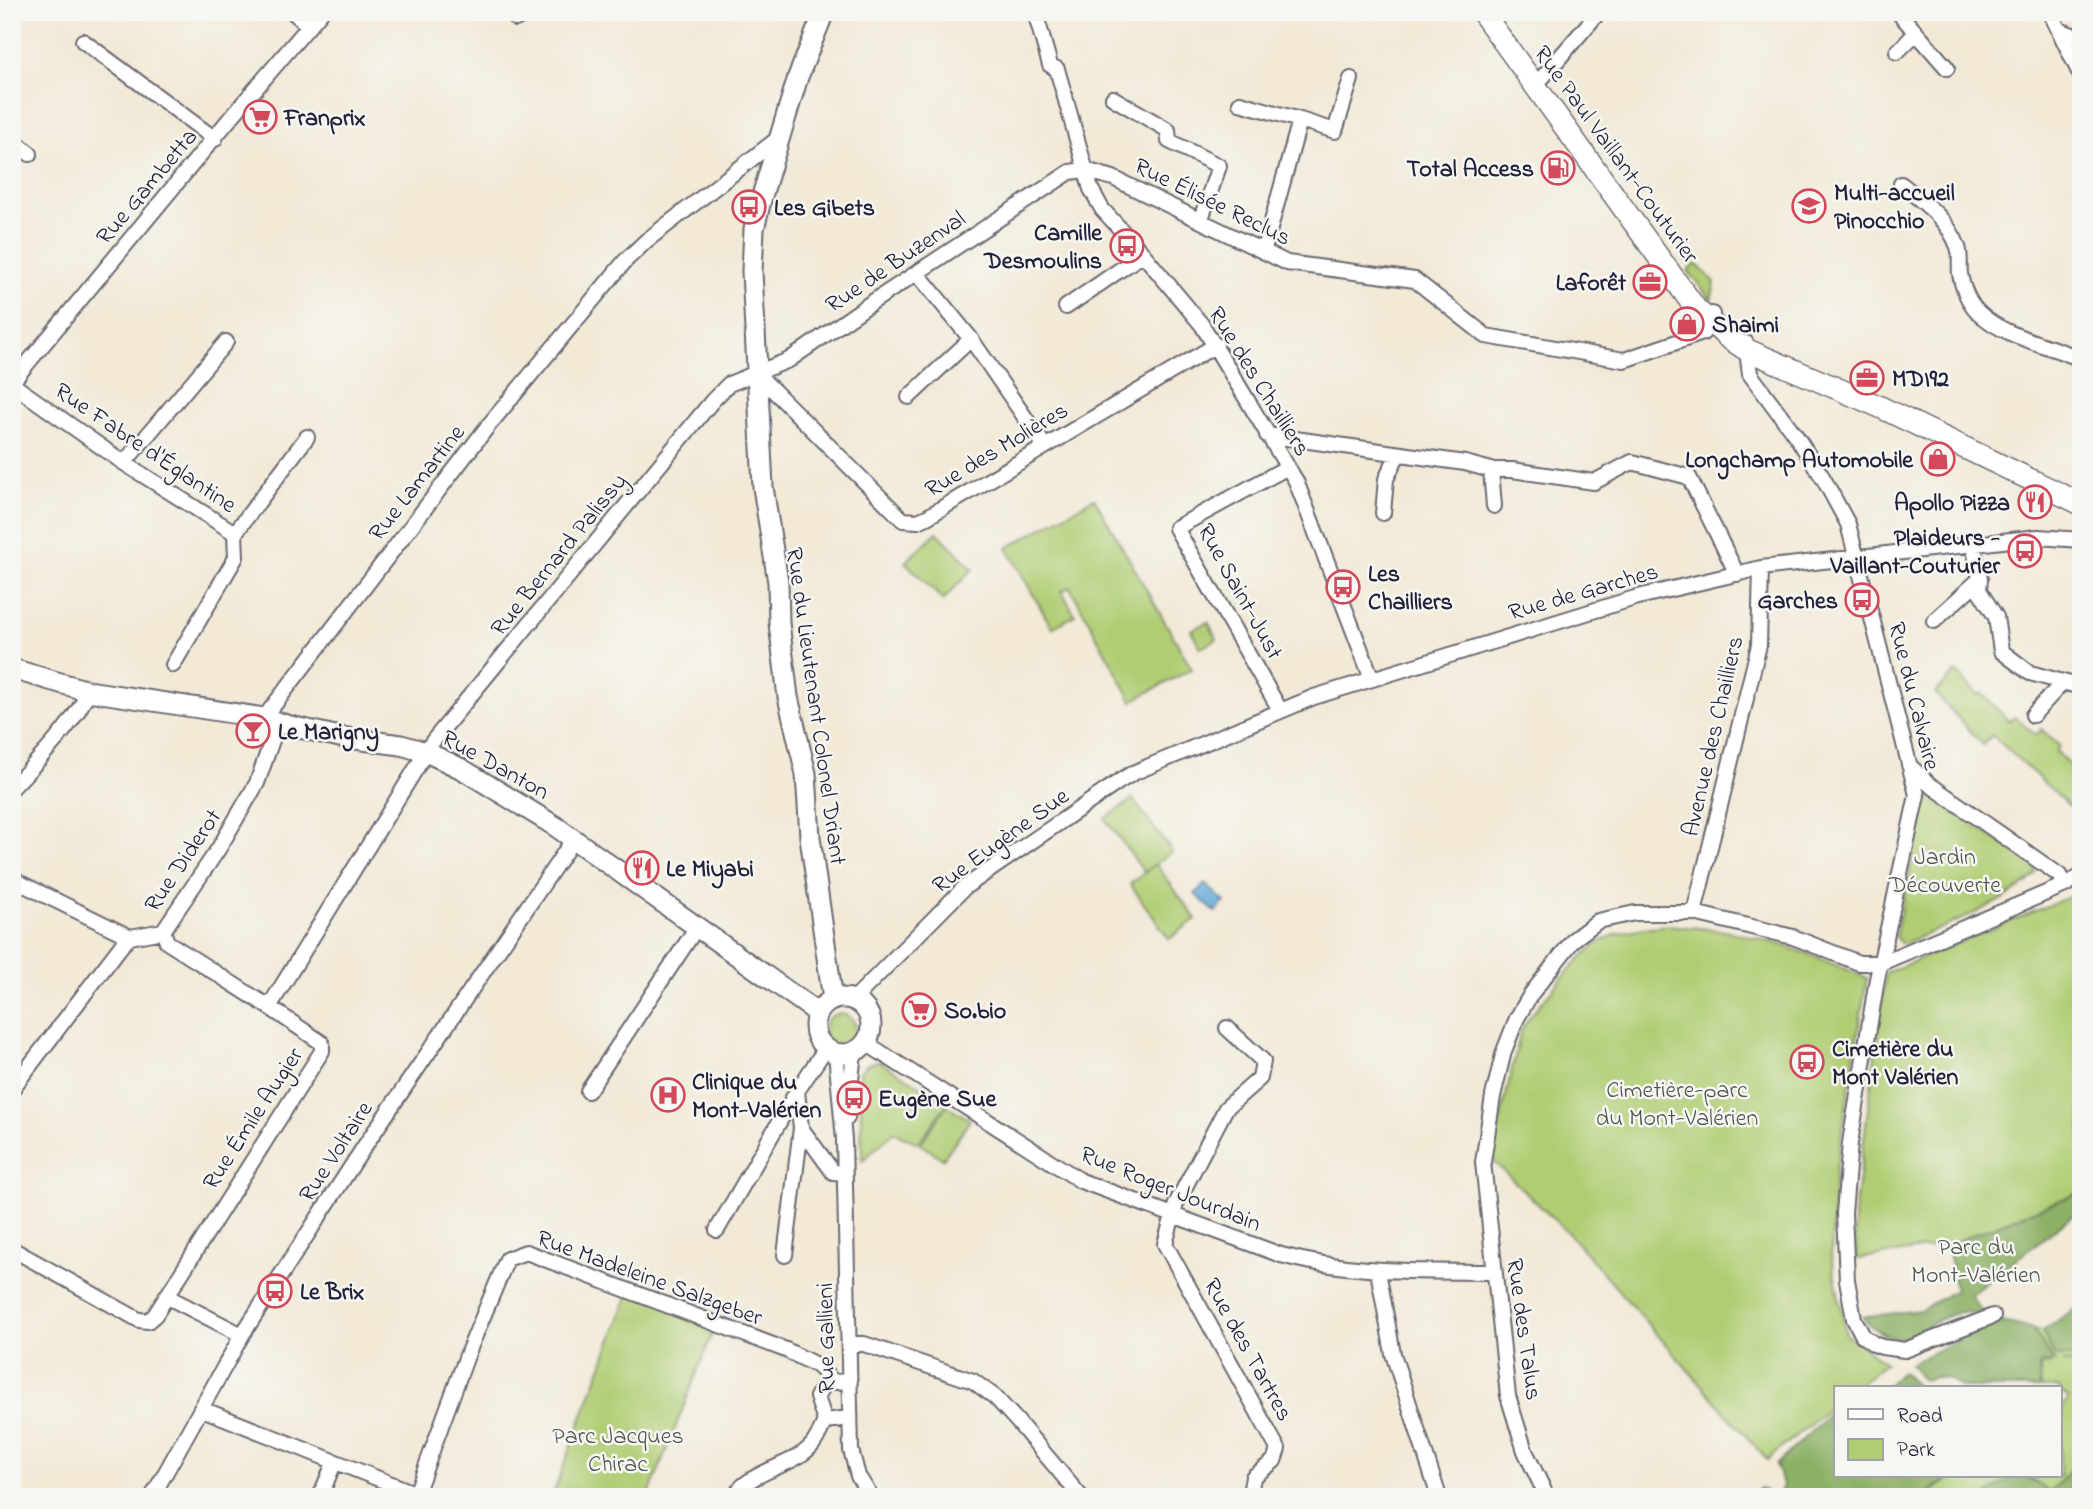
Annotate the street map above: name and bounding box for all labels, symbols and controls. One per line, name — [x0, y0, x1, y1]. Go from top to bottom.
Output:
street label: Rue Paul Vaillant-Couturier — [1524, 39, 1707, 272]
supermarket icon: Franprix — [241, 98, 279, 136]
place label: Franprix — [283, 102, 366, 137]
street label: Rue Gambetta — [89, 122, 207, 254]
fuel station icon: Total Access — [1539, 149, 1577, 187]
street label: Rue Élisée Reclus — [1127, 150, 1296, 256]
place label: Total Access — [1406, 153, 1534, 188]
place label: Multi-accueil Pinocchio — [1834, 177, 1955, 240]
school or university icon: Multi-accueil Pinocchio — [1790, 187, 1828, 225]
bus stop icon: Les Gibets — [730, 188, 768, 226]
place label: Les Gibets — [774, 192, 875, 227]
street label: Rue de Buzenval — [819, 203, 974, 323]
place label: Camille Desmoulins — [983, 217, 1103, 280]
bus stop icon: Camille Desmoulins — [1108, 227, 1146, 265]
office icon: Laforêt — [1631, 263, 1669, 301]
place label: Laforêt — [1556, 267, 1627, 302]
street label: Rue des Chailliers — [1198, 301, 1318, 464]
shop icon: Shaimi — [1668, 305, 1706, 343]
place label: Shaimi — [1712, 309, 1779, 344]
office icon: MDI92 — [1848, 359, 1886, 397]
place label: MDI92 — [1892, 363, 1949, 398]
street label: Rue Fabre d'Églantine — [46, 375, 243, 523]
street label: Rue des Molières — [919, 394, 1076, 508]
street label: Rue Lamartine — [361, 418, 475, 549]
shop icon: Longchamp Automobile — [1919, 440, 1957, 478]
place label: Longchamp Automobile — [1685, 444, 1914, 480]
street label: Rue Bernard Palissy — [483, 466, 638, 645]
restaurant icon: Apollo Pizza — [2016, 483, 2054, 521]
place label: Apollo Pizza — [1894, 487, 2010, 522]
street label: Rue Saint-Just — [1187, 518, 1291, 667]
place label: Plaideurs - Vaillant-Couturier — [1830, 522, 2001, 585]
bus stop icon: Plaideurs - Vaillant-Couturier — [2006, 532, 2044, 570]
street label: Rue du Lieutenant Colonel Driant — [775, 545, 854, 867]
street label: Rue de Garches — [1505, 555, 1663, 632]
place label: Les Chailliers — [1368, 558, 1453, 621]
bus stop icon: Les Chailliers — [1324, 568, 1362, 606]
bus stop icon: Garches — [1843, 581, 1881, 619]
place label: Garches — [1758, 585, 1838, 620]
street label: Rue du Calvaire — [1877, 619, 1948, 775]
street label: Avenue des Chailliers — [1674, 633, 1755, 840]
bar icon: Le Marigny — [234, 712, 272, 750]
place label: Le Marigny — [278, 716, 379, 752]
street label: Rue Danton — [434, 722, 555, 810]
street label: Rue Eugène Sue — [926, 780, 1077, 904]
street label: Rue Diderot — [137, 803, 232, 920]
park label: Jardin Découverte — [1888, 841, 2001, 904]
restaurant icon: Le Miyabi — [623, 849, 661, 887]
place label: Le Miyabi — [666, 853, 754, 889]
supermarket icon: So.bio — [900, 991, 938, 1029]
place label: So.bio — [944, 995, 1006, 1030]
place label: Cimetière du Mont Valérien — [1832, 1033, 1958, 1096]
street label: Rue Émile Augier — [195, 1041, 314, 1198]
bus stop icon: Cimetière du Mont Valérien — [1788, 1043, 1826, 1081]
place label: Clinique du Mont-Valérien — [692, 1066, 821, 1129]
park label: Cimetière-parc du Mont-Valérien — [1596, 1074, 1758, 1137]
hospital icon: Clinique du Mont-Valérien — [649, 1076, 687, 1114]
bus stop icon: Eugène Sue — [835, 1079, 873, 1117]
place label: Eugène Sue — [878, 1083, 997, 1119]
street label: Rue Voltaire — [291, 1095, 383, 1210]
street label: Rue Roger Jourdain — [1074, 1138, 1266, 1243]
street label: Rue Madeleine Salzgeber — [531, 1222, 767, 1337]
park label: Parc du Mont-Valérien — [1911, 1231, 2041, 1294]
street label: Rue des Talus — [1495, 1256, 1550, 1402]
bus stop icon: Le Brix — [256, 1272, 294, 1310]
street label: Rue des Tartres — [1193, 1272, 1301, 1428]
place label: Le Brix — [300, 1276, 365, 1311]
street label: Rue Gallieni — [809, 1282, 846, 1394]
legend — [1834, 1386, 2062, 1478]
text: Road — [1897, 1402, 1943, 1432]
park label: Parc Jacques Chirac — [552, 1420, 684, 1483]
text: Park — [1897, 1436, 1936, 1466]

